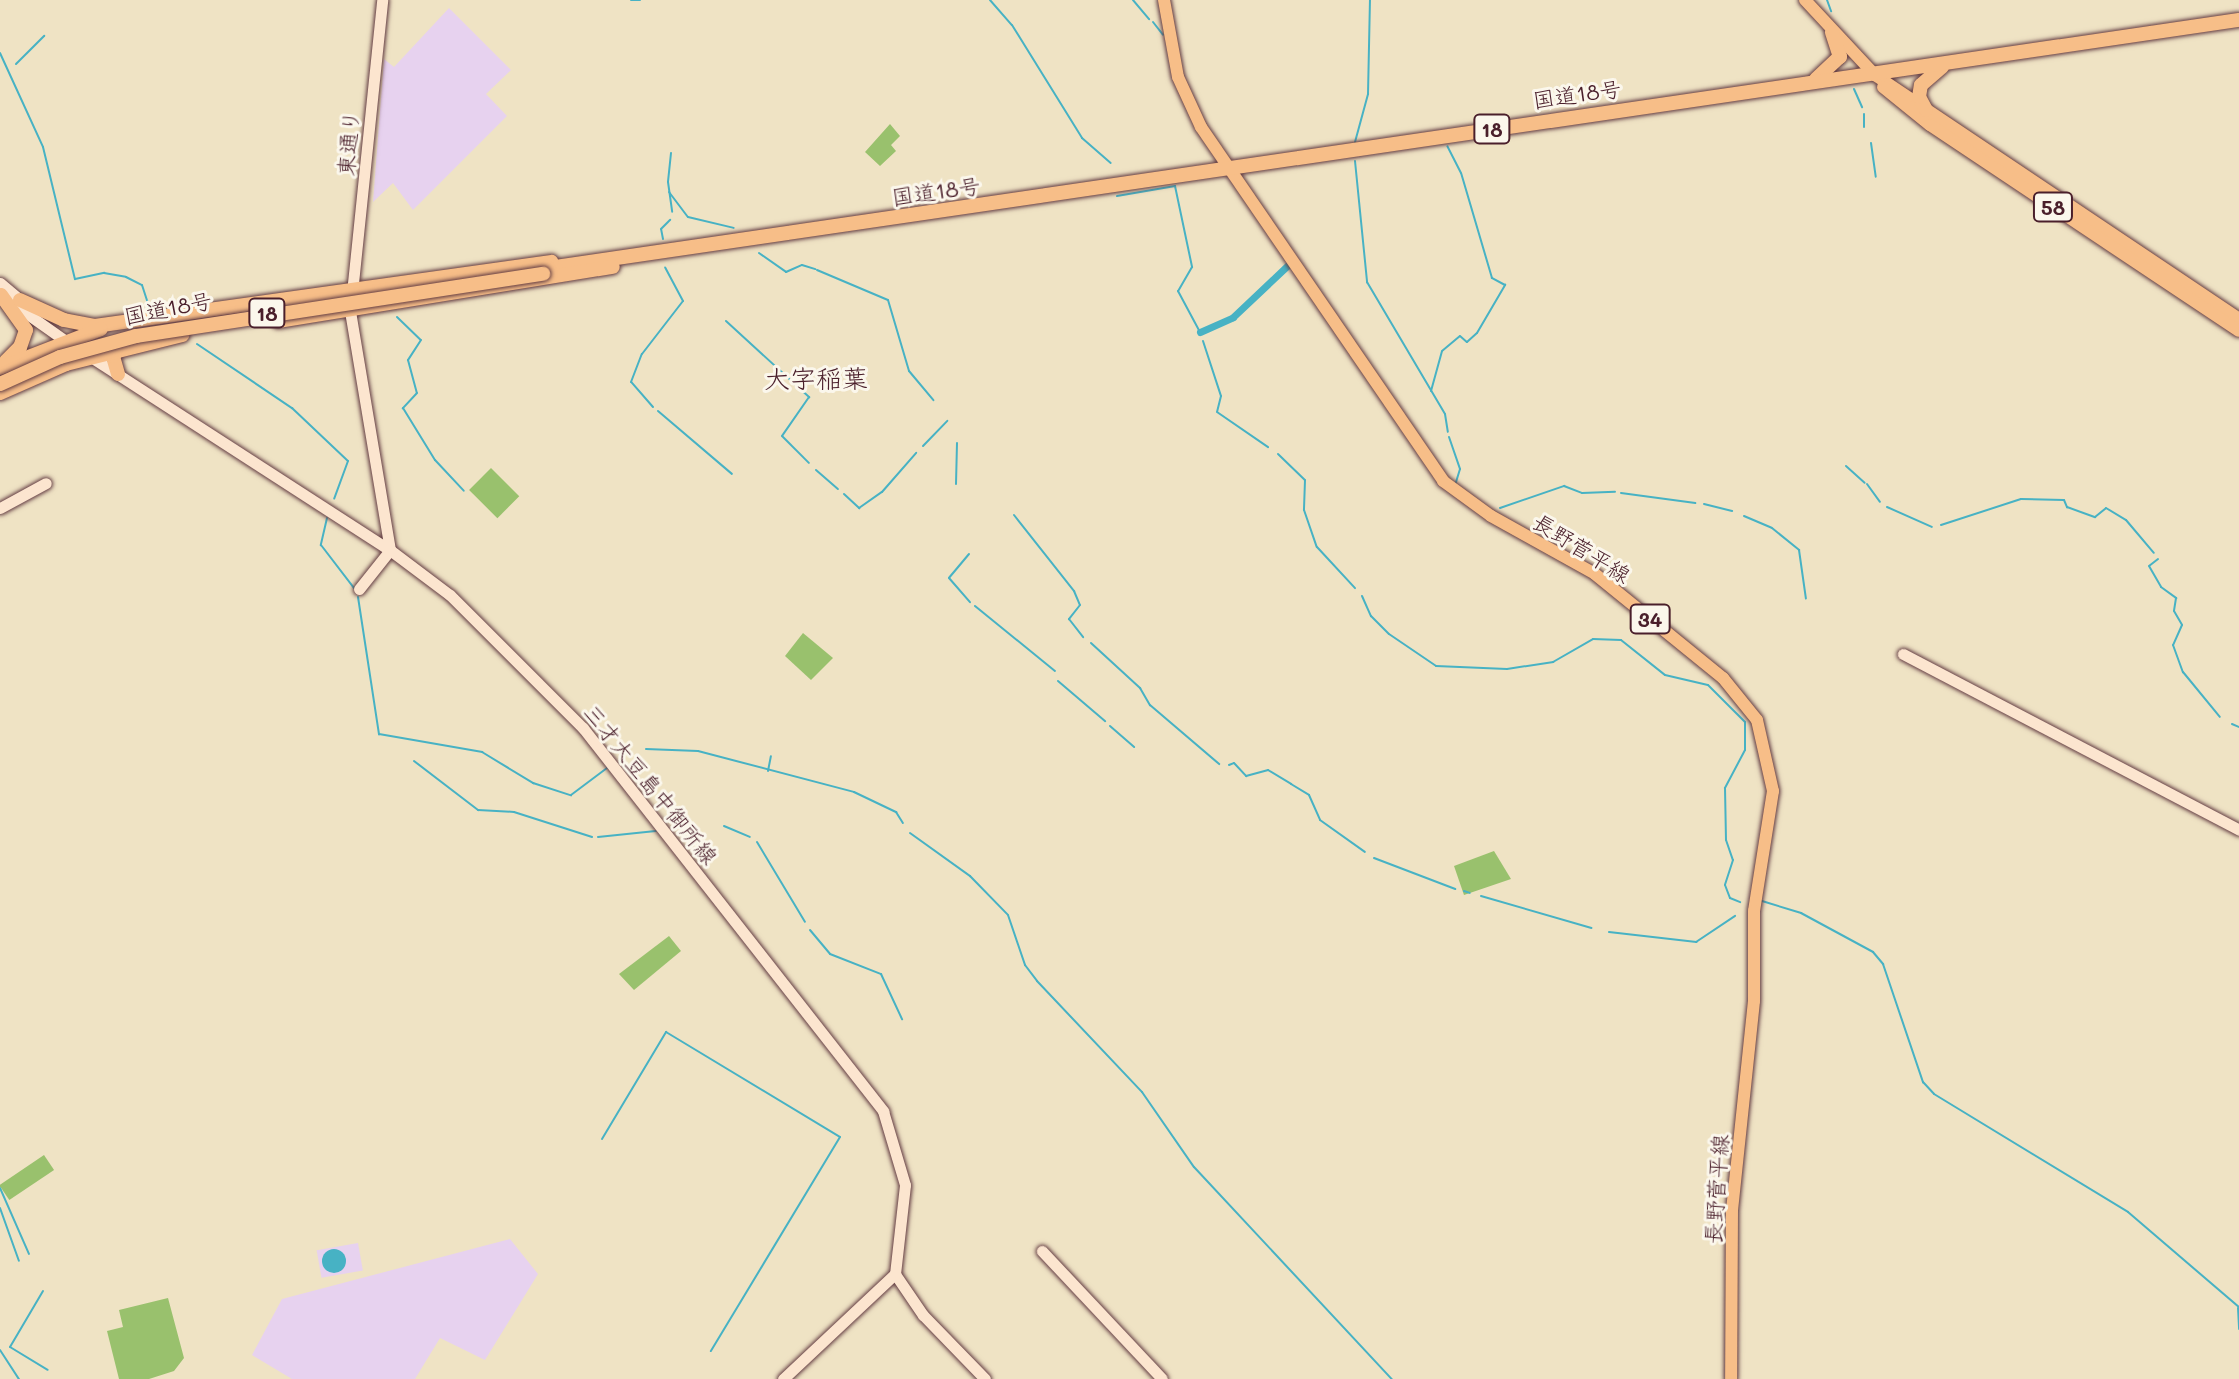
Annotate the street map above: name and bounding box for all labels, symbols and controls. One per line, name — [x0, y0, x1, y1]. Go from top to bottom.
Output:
street label: 国道18号 — [1531, 75, 1623, 113]
street label: 東通り — [332, 109, 364, 177]
road number: 18 — [1472, 113, 1512, 145]
street label: 国道18号 — [890, 172, 982, 210]
road number: 58 — [2031, 191, 2075, 223]
street label: 国道18号 — [122, 287, 214, 329]
road number: 18 — [247, 297, 287, 329]
district label: 大字稲葉 — [764, 363, 868, 395]
street label: 長野菅平線 — [1528, 508, 1636, 588]
road number: 34 — [1628, 603, 1672, 635]
street label: 三才大豆島中御所線 — [578, 699, 724, 869]
street label: 長野菅平線 — [1699, 1133, 1733, 1245]

